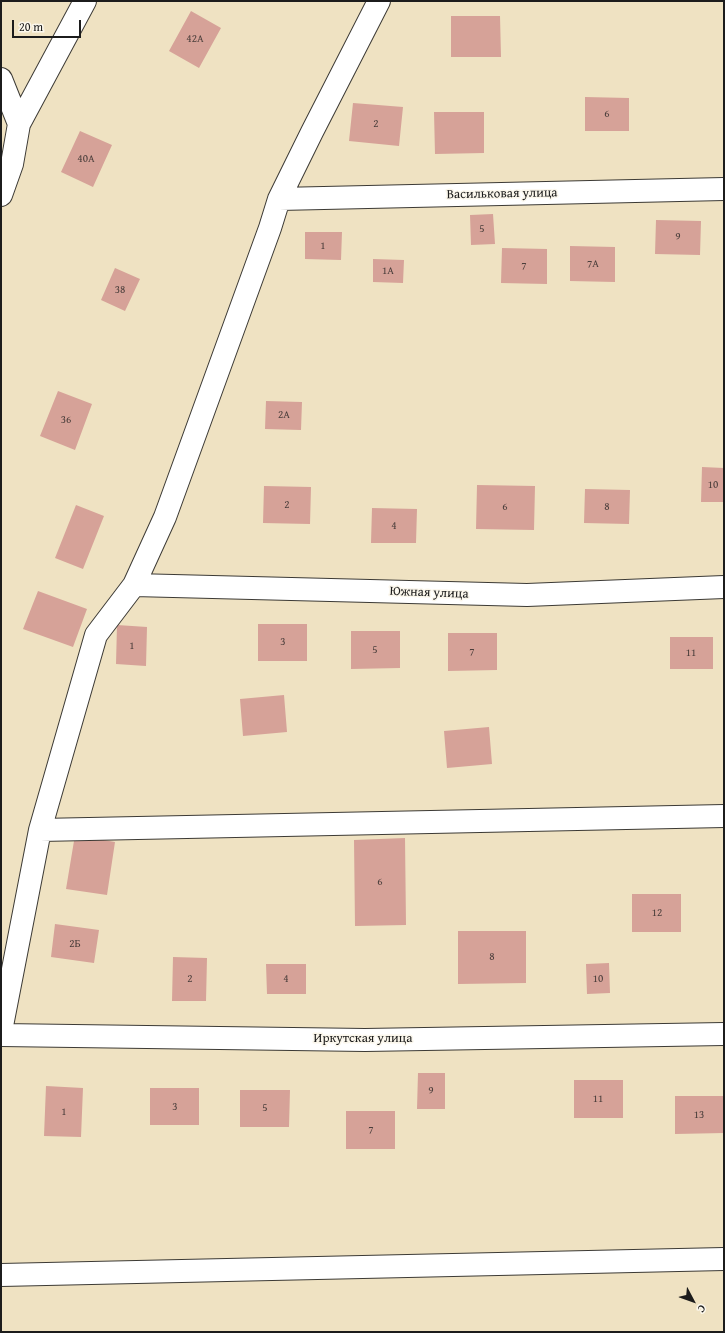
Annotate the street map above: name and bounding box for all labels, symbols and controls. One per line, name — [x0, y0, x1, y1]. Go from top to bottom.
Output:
scale bar — [14, 12, 83, 38]
text: 20 m — [19, 18, 43, 35]
house number: 42А — [186, 32, 204, 46]
house number: 6 — [604, 107, 610, 121]
house number: 2 — [373, 117, 379, 131]
house number: 40А — [77, 152, 95, 166]
street label: Васильковая улица — [446, 185, 558, 203]
house number: 5 — [479, 222, 485, 236]
house number: 9 — [675, 230, 681, 244]
house number: 1 — [320, 239, 326, 253]
house number: 7А — [587, 257, 599, 271]
house number: 7 — [521, 259, 527, 273]
house number: 1А — [382, 264, 394, 278]
house number: 38 — [115, 283, 125, 297]
house number: 2А — [278, 408, 290, 422]
house number: 36 — [61, 413, 71, 427]
house number: 10 — [708, 478, 718, 492]
house number: 2 — [284, 498, 290, 512]
house number: 6 — [502, 500, 508, 514]
house number: 8 — [604, 500, 610, 514]
house number: 4 — [391, 519, 397, 533]
street label: Южная улица — [389, 584, 469, 602]
house number: 3 — [280, 635, 286, 649]
house number: 1 — [129, 639, 135, 653]
house number: 5 — [372, 643, 378, 657]
house number: 7 — [469, 645, 475, 659]
house number: 11 — [686, 646, 696, 660]
house number: 6 — [377, 875, 383, 889]
house number: 12 — [652, 906, 662, 920]
house number: 2Б — [69, 937, 81, 951]
house number: 8 — [489, 950, 495, 964]
house number: 2 — [187, 972, 193, 986]
house number: 4 — [283, 972, 289, 986]
house number: 10 — [593, 972, 603, 986]
street label: Иркутская улица — [314, 1031, 412, 1047]
house number: 9 — [428, 1084, 434, 1098]
house number: 11 — [593, 1092, 603, 1106]
house number: 3 — [172, 1100, 178, 1114]
house number: 5 — [262, 1101, 268, 1115]
house number: 1 — [61, 1105, 67, 1119]
house number: 13 — [694, 1108, 704, 1122]
house number: 7 — [368, 1123, 374, 1137]
north arrow — [673, 1281, 713, 1321]
text: С — [694, 1301, 710, 1316]

